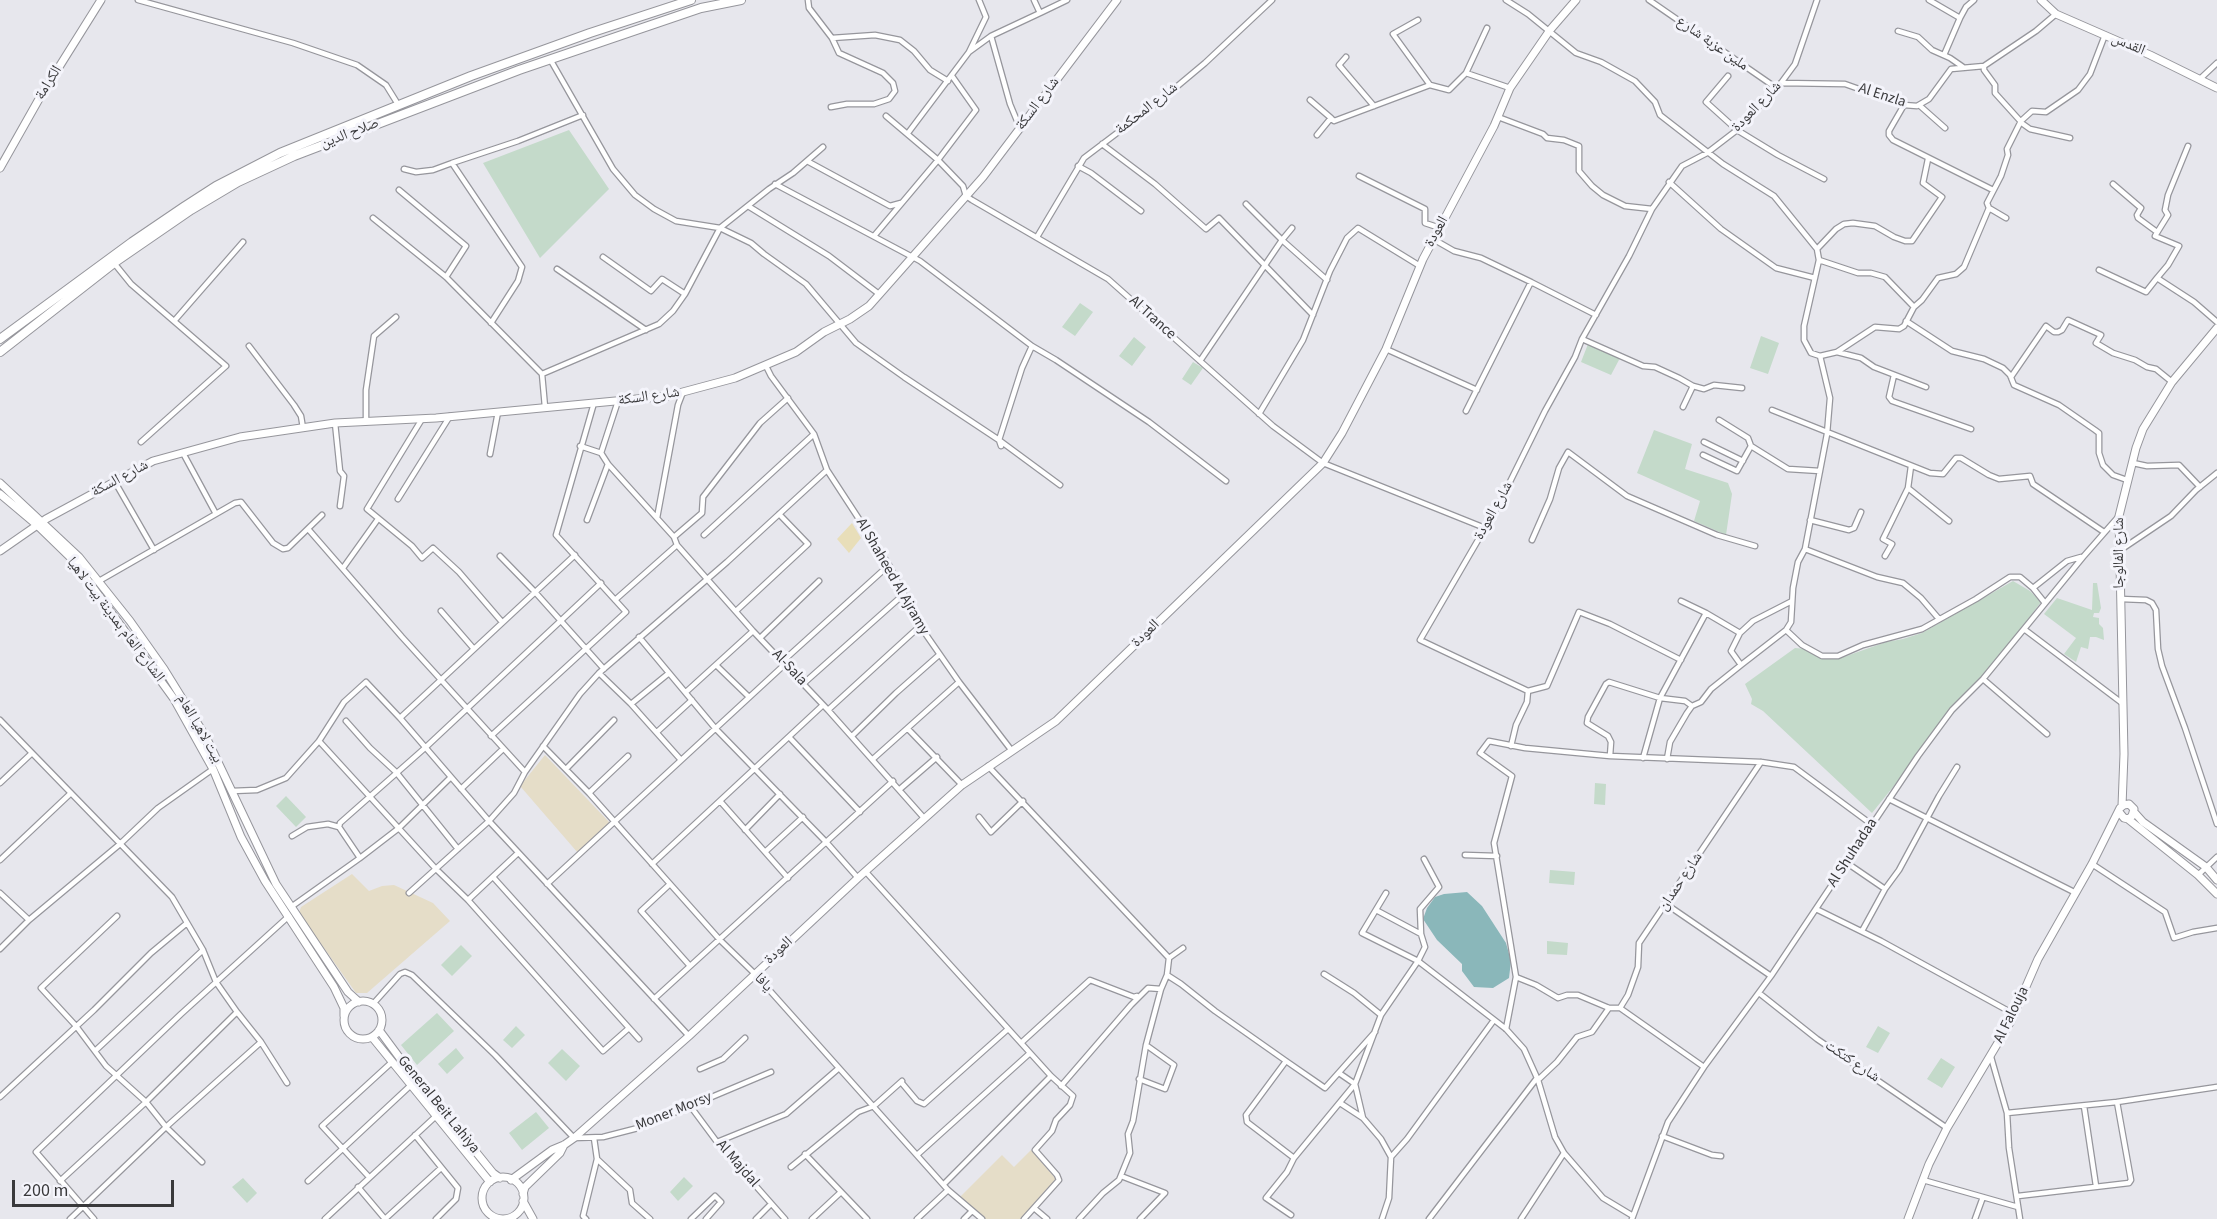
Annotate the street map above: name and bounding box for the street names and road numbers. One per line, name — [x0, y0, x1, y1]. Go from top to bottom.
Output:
street label: ملين عزبة شارع — [1673, 13, 1751, 75]
street label: القدس — [2108, 30, 2148, 60]
street label: الكرامة — [32, 63, 66, 103]
street label: شارع السكة — [1012, 74, 1064, 134]
street label: شارع العودة — [1728, 78, 1786, 136]
street label: شارع المحكمة — [1112, 79, 1182, 139]
street label: Al Enzla — [1856, 80, 1908, 112]
street label: صلاح الدين — [318, 115, 382, 153]
street label: العودة — [1421, 214, 1453, 250]
street label: Al Trance — [1125, 292, 1179, 344]
street label: شارع السكة — [617, 384, 681, 410]
street label: شارع السكة — [88, 457, 152, 501]
street label: شارع العودة — [1471, 479, 1517, 543]
street label: Al Shaheed Al Ajramy — [851, 515, 933, 639]
street label: شارع الفالوجا — [2111, 517, 2129, 589]
street label: الشارع العام بمدينة بيت لاهيا — [62, 554, 168, 686]
street label: العودة — [1128, 616, 1164, 652]
street label: Al-Sala — [768, 646, 810, 690]
street label: بيت لاهيا العام — [172, 691, 226, 767]
street label: Al Shuhadaa — [1824, 815, 1882, 891]
street label: شارع حمدان — [1655, 849, 1707, 915]
street label: العودة — [761, 933, 797, 969]
street label: يافا — [750, 970, 776, 996]
street label: Al Falouja — [1991, 984, 2033, 1046]
street label: شارع كتكت — [1821, 1037, 1883, 1087]
street label: General Beit Lahiya — [393, 1052, 483, 1158]
street label: Moner Morsy — [633, 1089, 715, 1135]
street label: Al Majdal — [712, 1137, 762, 1191]

